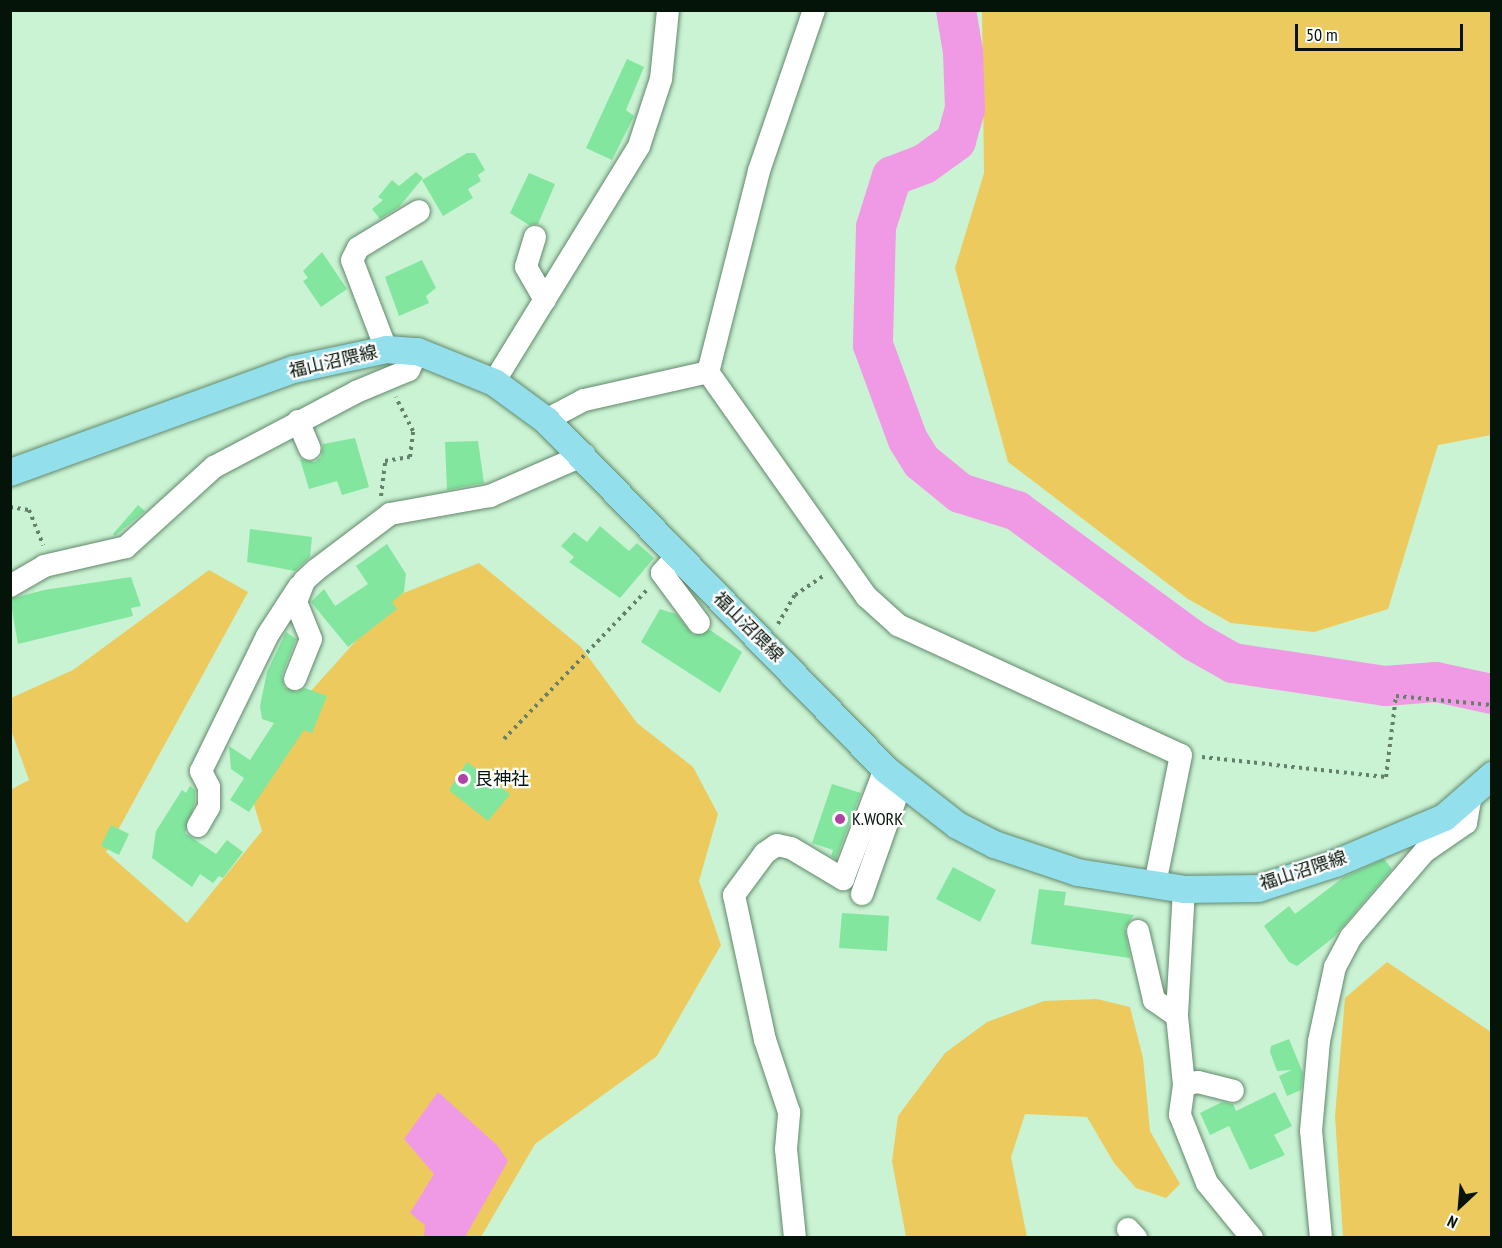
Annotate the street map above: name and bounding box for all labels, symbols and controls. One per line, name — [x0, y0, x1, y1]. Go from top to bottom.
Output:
scale bar — [1298, 12, 1466, 50]
text: 50 m — [1306, 23, 1338, 46]
street label: 福山沼隈線 — [287, 341, 379, 383]
street label: 福山沼隈線 — [709, 588, 787, 666]
place label: 艮神社 — [475, 768, 529, 790]
marker: 艮神社 — [456, 772, 470, 786]
place label: K.WORK — [852, 808, 903, 830]
marker: K.WORK — [833, 812, 847, 826]
street label: 福山沼隈線 — [1257, 847, 1349, 895]
north arrow — [1430, 1176, 1490, 1236]
text: N — [1444, 1211, 1460, 1233]

